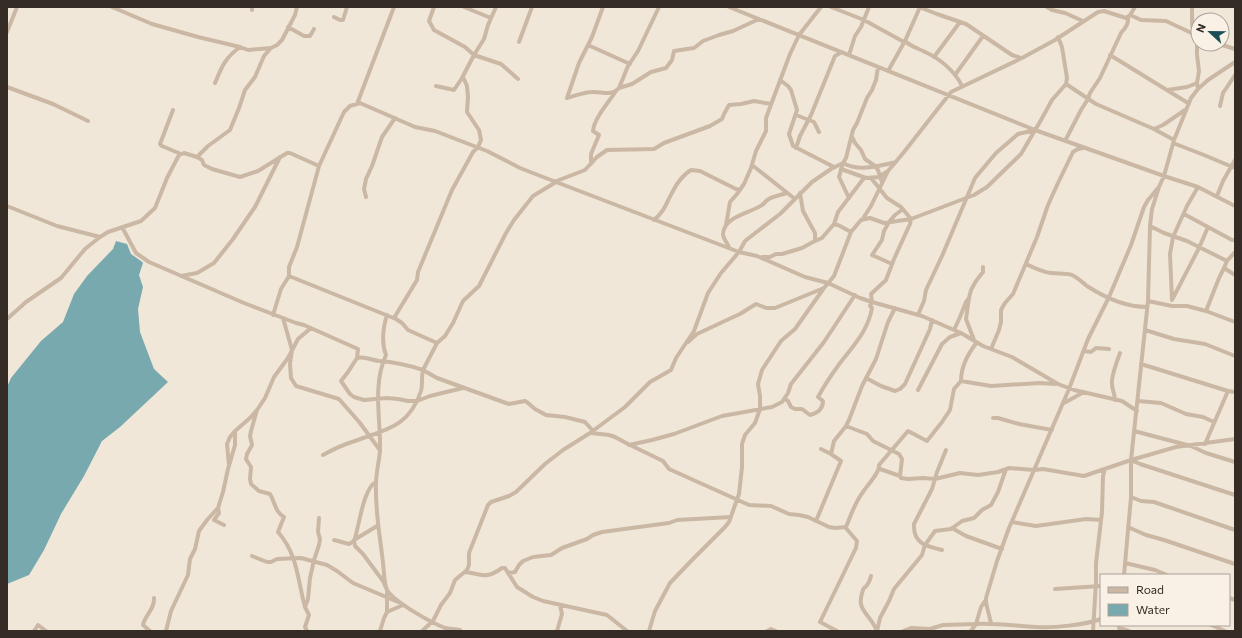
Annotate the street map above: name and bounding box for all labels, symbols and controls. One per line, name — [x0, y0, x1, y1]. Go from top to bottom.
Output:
north arrow — [1190, 12, 1230, 52]
text: N — [1193, 22, 1208, 34]
legend — [1100, 574, 1230, 626]
text: Road — [1136, 582, 1164, 596]
text: Water — [1136, 602, 1170, 616]

